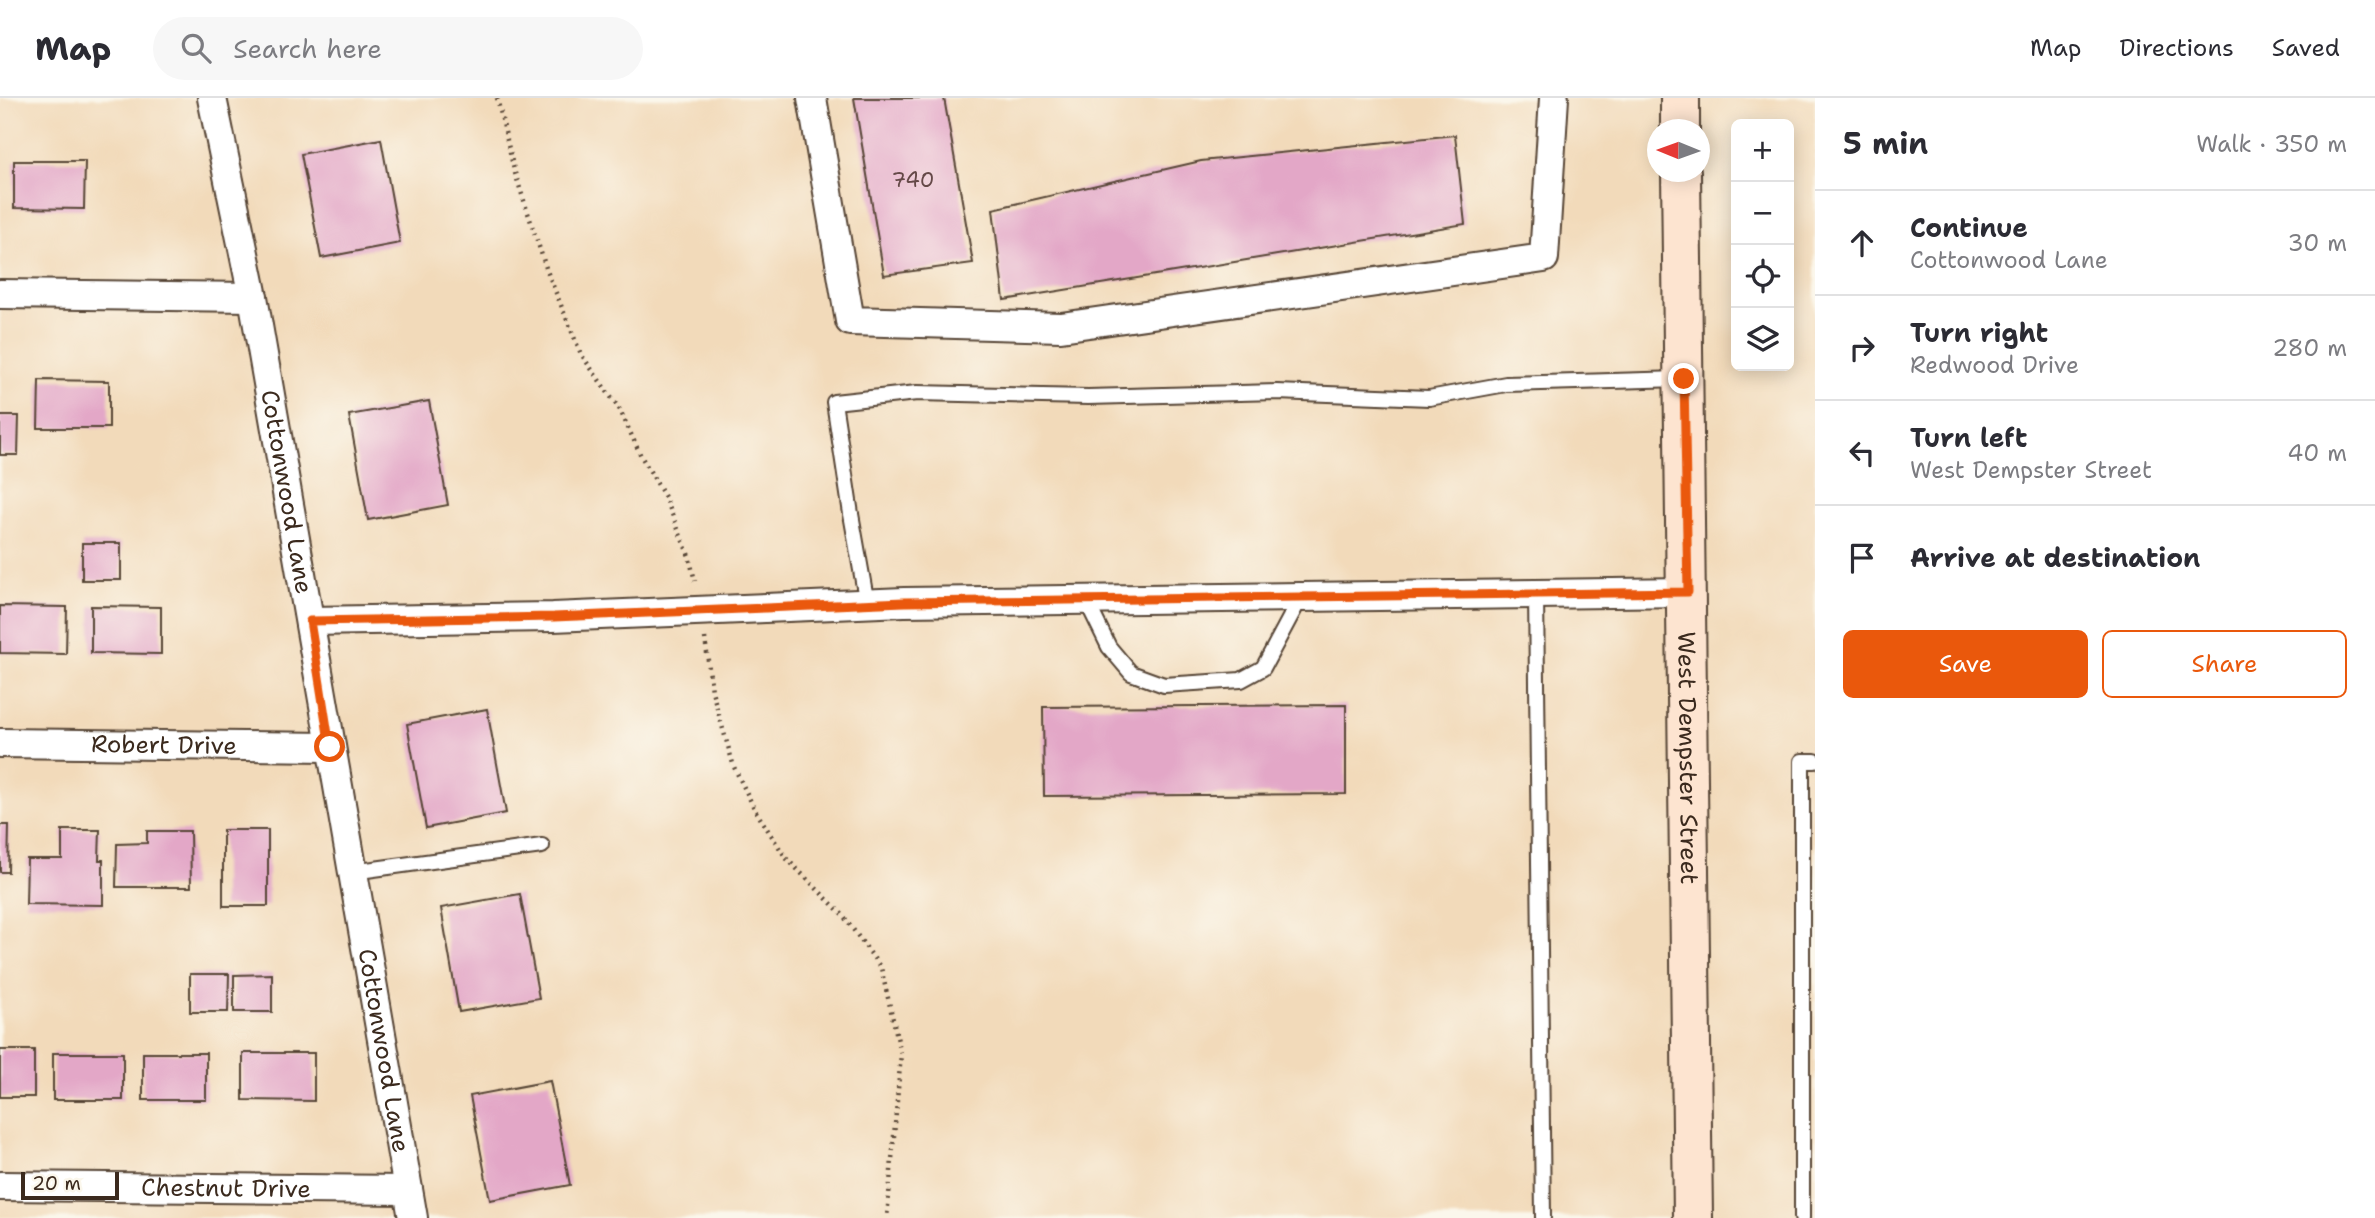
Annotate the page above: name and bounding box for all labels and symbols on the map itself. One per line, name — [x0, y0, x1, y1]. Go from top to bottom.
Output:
north arrow — [1647, 119, 1710, 182]
house number: 740 — [892, 166, 935, 194]
route end — [1668, 363, 1699, 394]
street label: Cottonwood Lane — [253, 387, 320, 596]
street label: West Dempster Street — [1670, 631, 1705, 885]
street label: Robert Drive — [91, 728, 237, 762]
route start — [314, 731, 345, 762]
street label: Cottonwood Lane — [350, 946, 417, 1155]
scale bar — [21, 1169, 119, 1201]
street label: Chestnut Drive — [141, 1171, 311, 1205]

